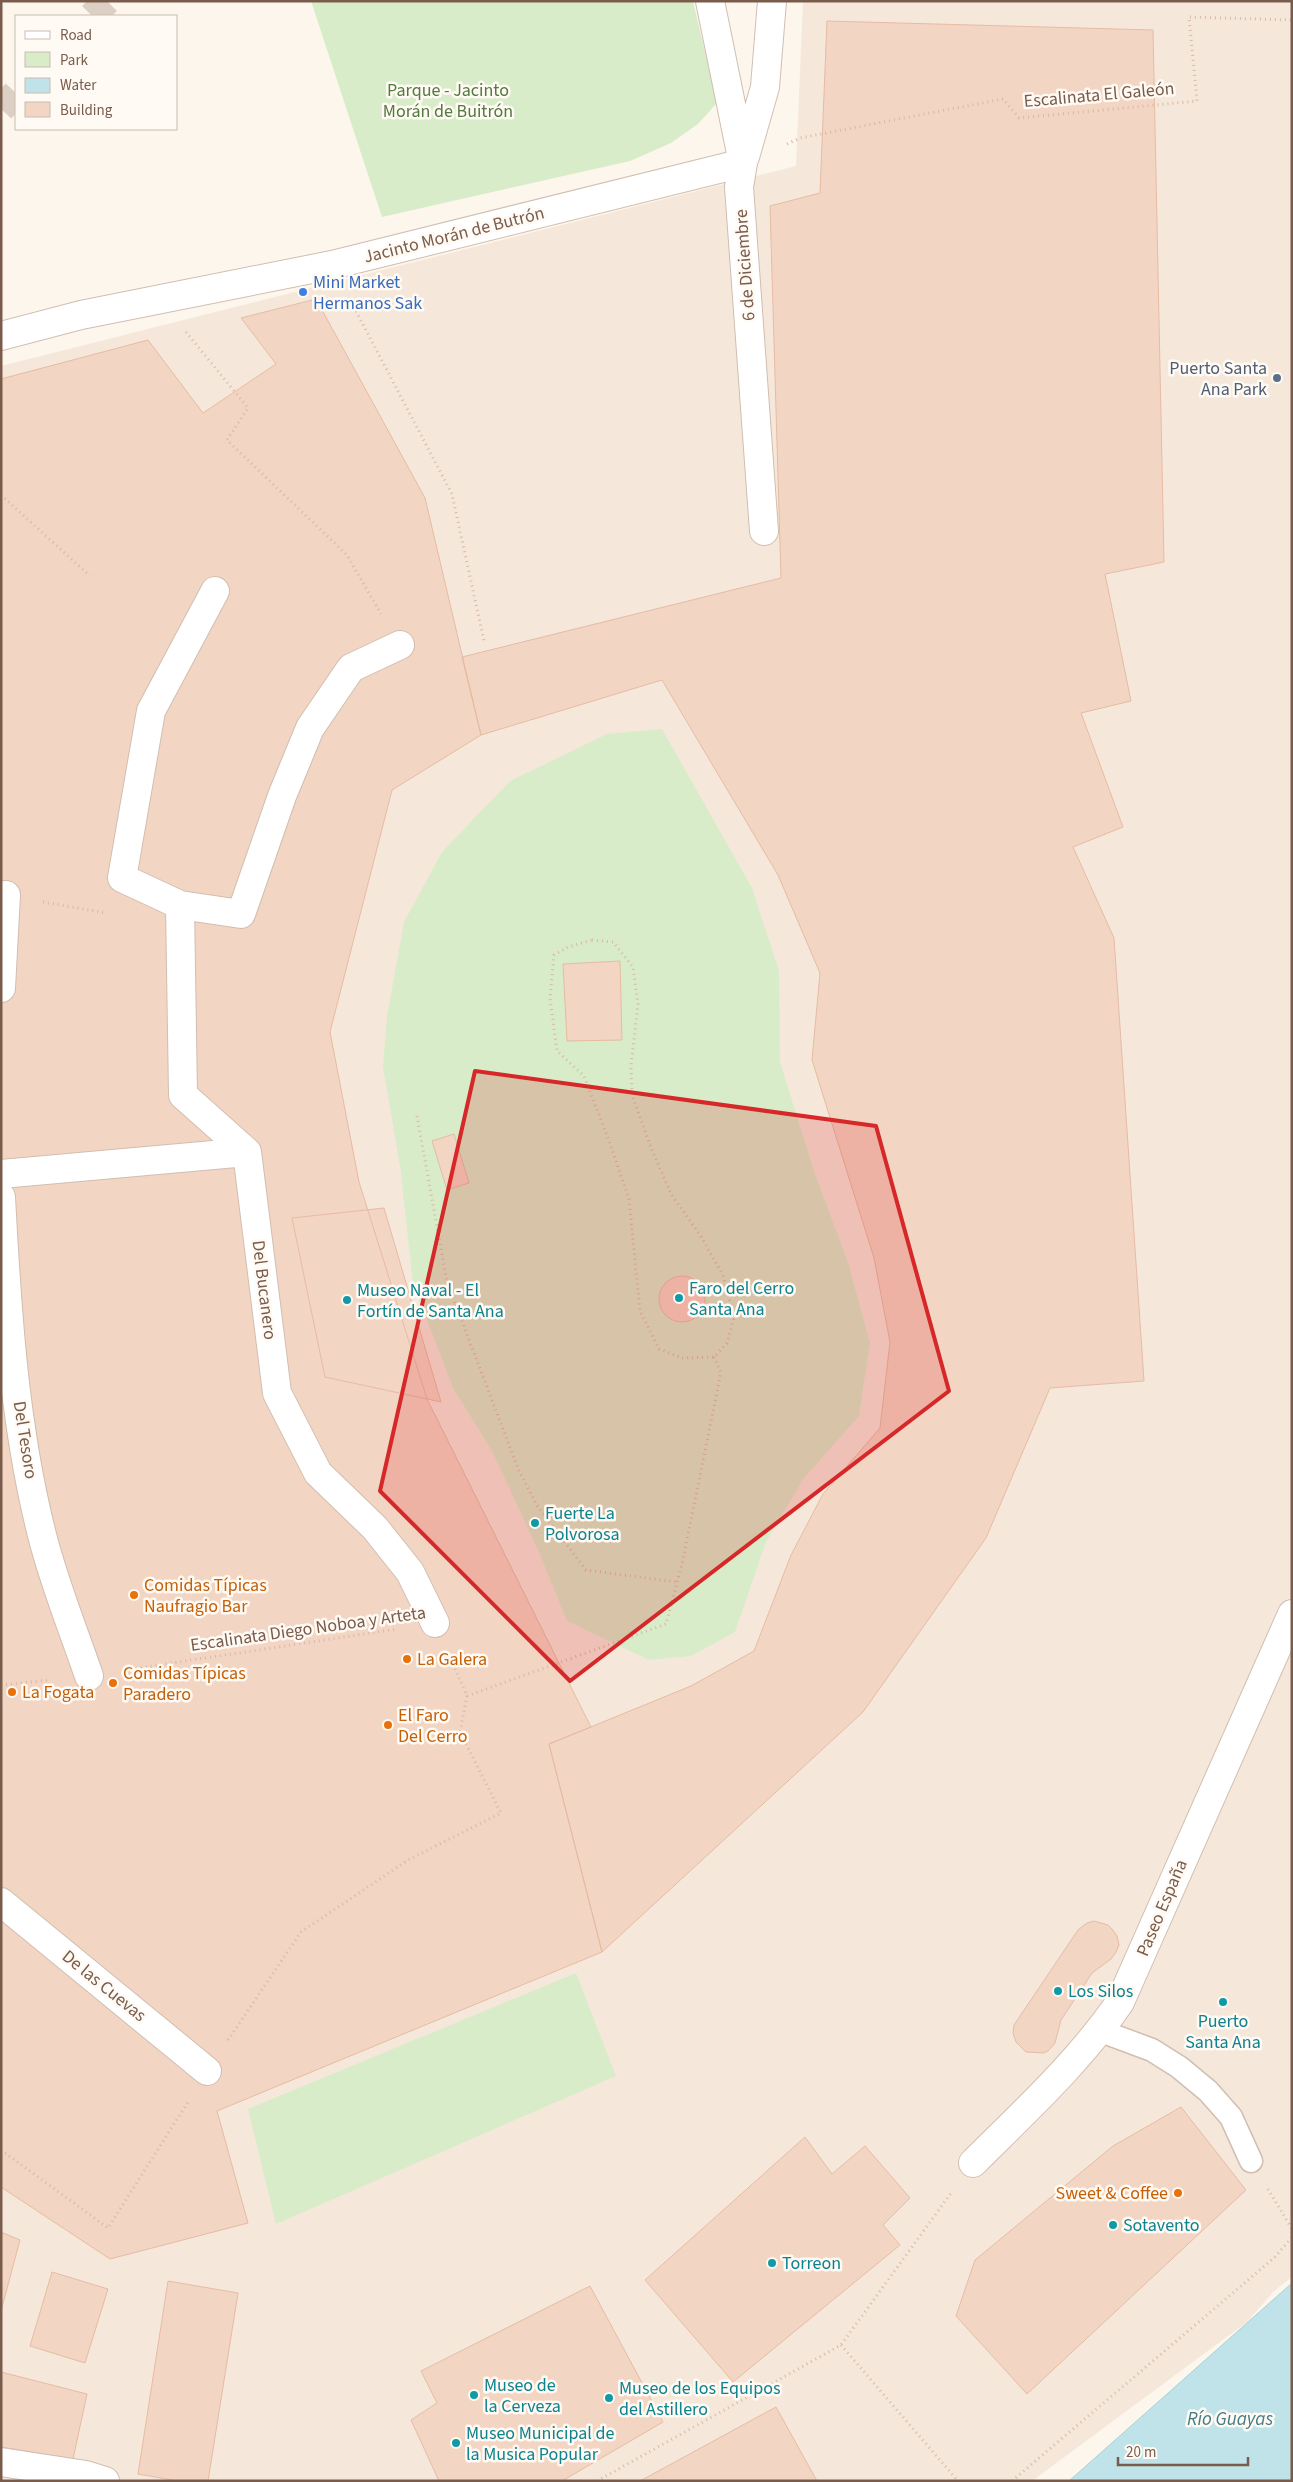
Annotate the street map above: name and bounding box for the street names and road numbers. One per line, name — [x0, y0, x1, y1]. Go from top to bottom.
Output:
street label: Escalinata El Galeón — [1023, 76, 1175, 114]
street label: Jacinto Morán de Butrón — [361, 200, 547, 270]
street label: 6 de Diciembre — [729, 208, 761, 322]
street label: Del Bucanero — [245, 1239, 283, 1341]
street label: Del Tesoro — [6, 1399, 44, 1481]
street label: Escalinata Diego Noboa y Arteta — [189, 1600, 427, 1658]
street label: Paseo España — [1130, 1856, 1194, 1960]
street label: De las Cuevas — [57, 1944, 151, 2028]

